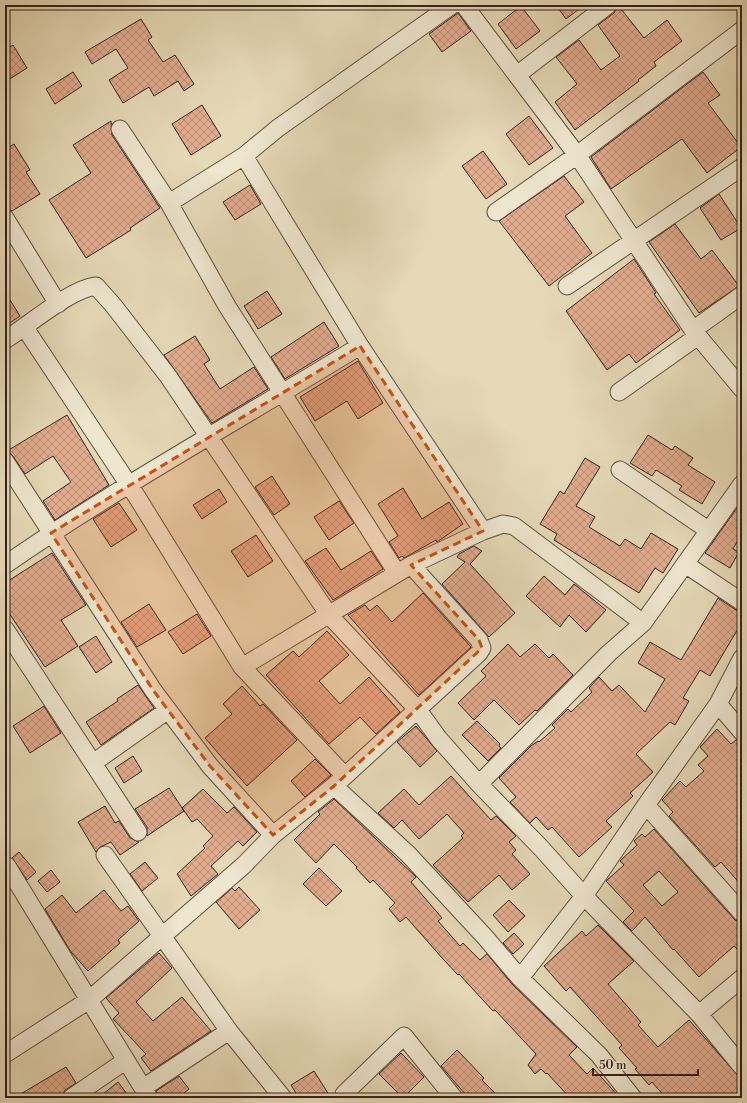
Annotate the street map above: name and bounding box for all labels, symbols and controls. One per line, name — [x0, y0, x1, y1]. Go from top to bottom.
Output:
scale bar — [593, 1051, 698, 1077]
text: 50 m — [599, 1058, 627, 1073]

